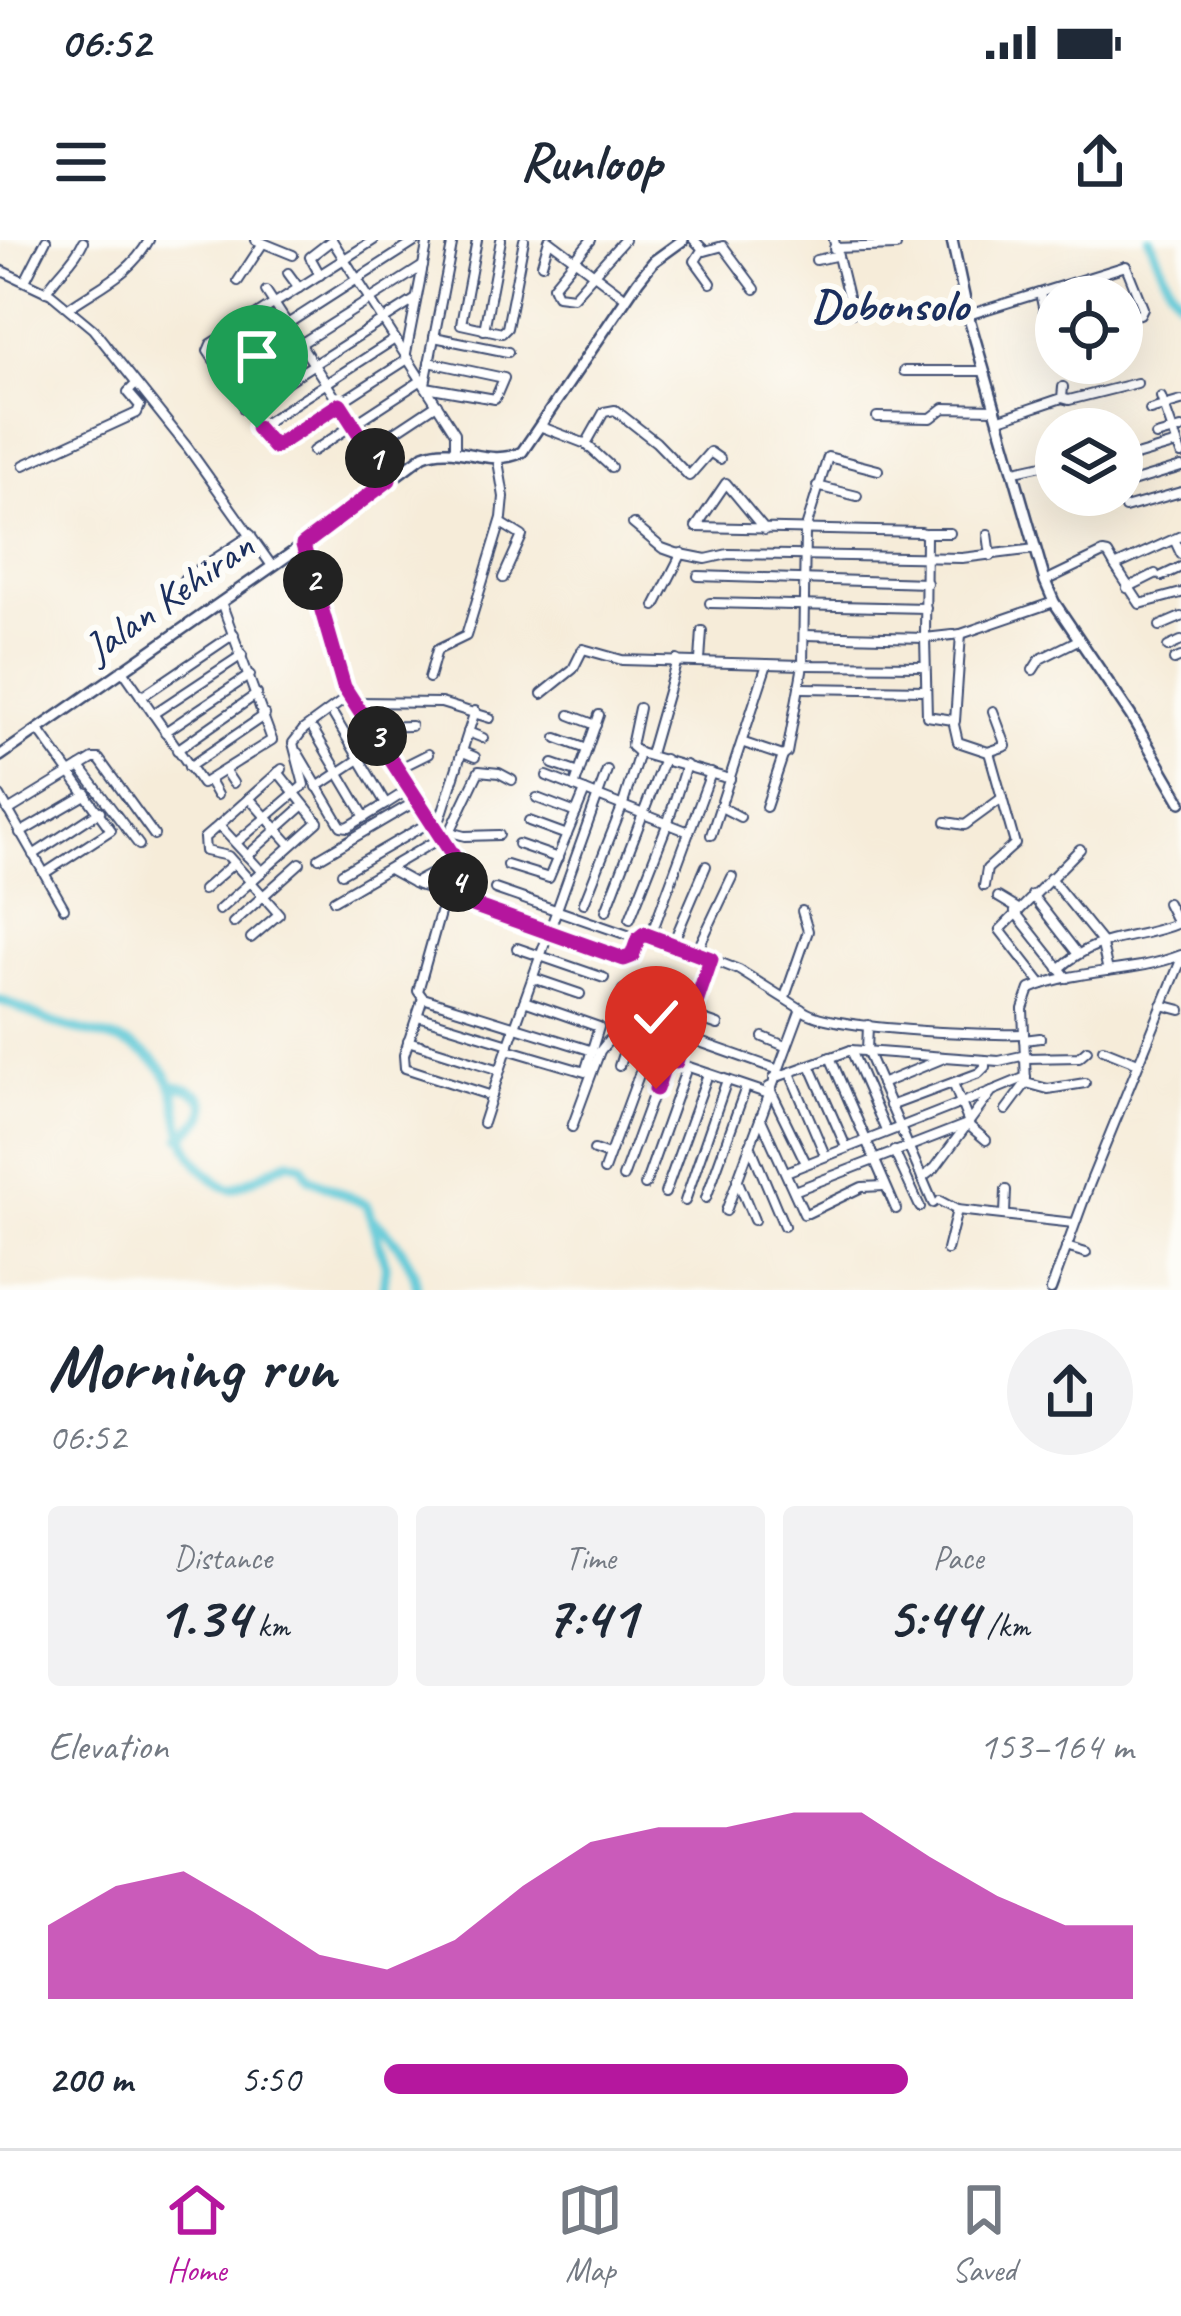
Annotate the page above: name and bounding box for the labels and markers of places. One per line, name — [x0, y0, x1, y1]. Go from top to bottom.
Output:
pin — [206, 305, 308, 428]
pin: 1 — [345, 428, 405, 488]
pin: 2 — [283, 550, 343, 610]
pin: 3 — [347, 706, 407, 766]
pin: 4 — [428, 852, 488, 912]
pin — [605, 966, 707, 1089]

